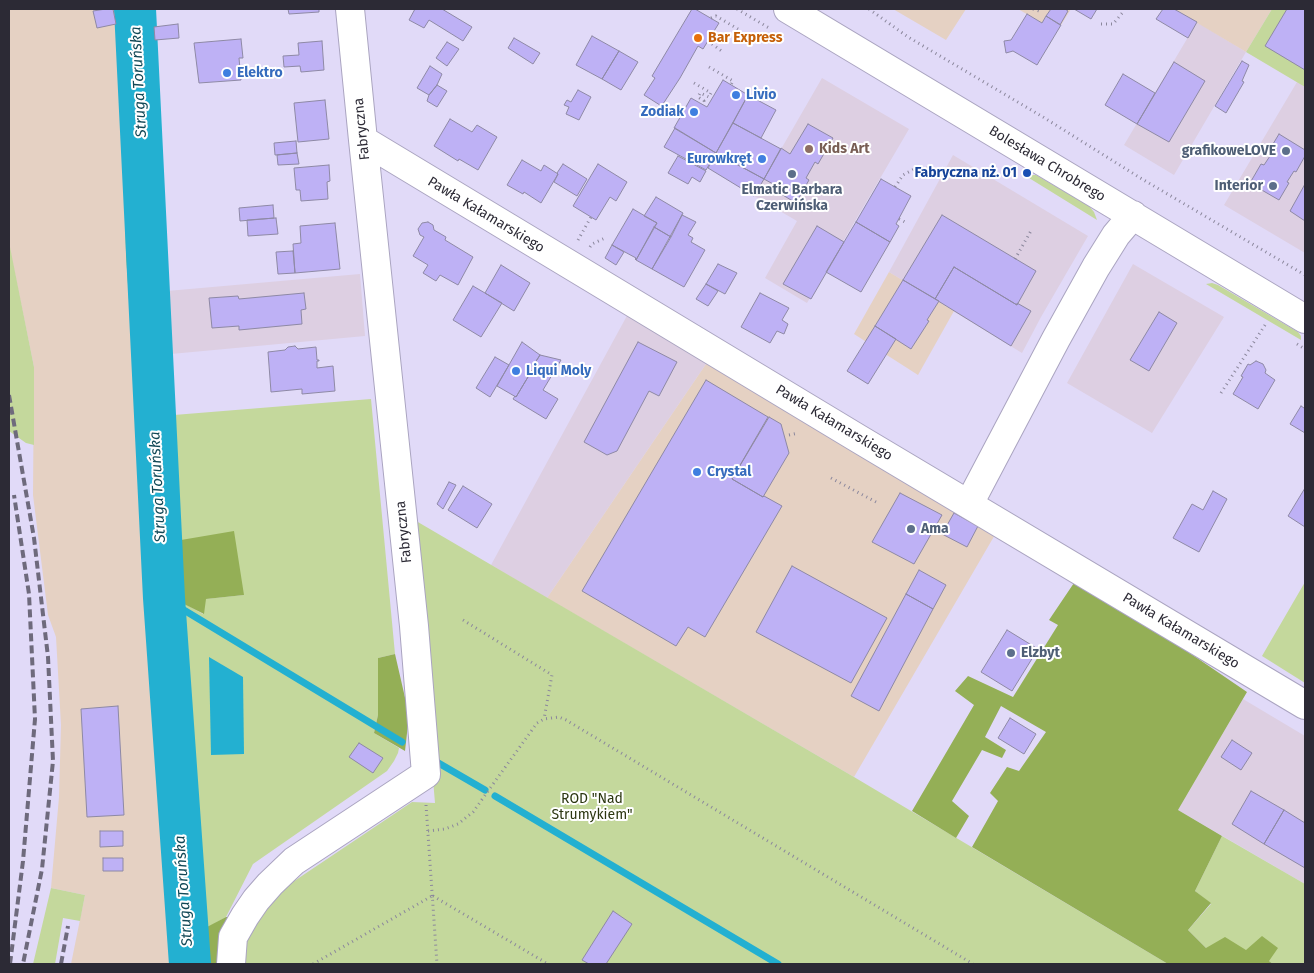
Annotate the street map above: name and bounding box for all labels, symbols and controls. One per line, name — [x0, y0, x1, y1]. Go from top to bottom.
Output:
water label: Struga Toruńska — [127, 26, 151, 138]
place label: Bar Express — [708, 30, 782, 46]
marker: Bar Express — [692, 32, 704, 44]
place label: Elektro — [237, 65, 283, 81]
marker: Elektro — [221, 67, 233, 79]
place label: Livio — [746, 87, 776, 103]
marker: Livio — [730, 89, 742, 101]
street label: Fabryczna — [350, 97, 374, 161]
place label: Zodiak — [641, 104, 684, 120]
marker: Zodiak — [688, 106, 700, 118]
street label: Bolesława Chrobrego — [986, 123, 1108, 205]
place label: Kids Art — [819, 141, 870, 157]
marker: Kids Art — [803, 143, 815, 155]
place label: grafikoweLOVE — [1182, 143, 1276, 159]
marker: grafikoweLOVE — [1280, 145, 1292, 157]
place label: Eurowkręt — [687, 151, 752, 167]
marker: Eurowkręt — [756, 153, 768, 165]
place label: Fabryczna nż. 01 — [914, 165, 1017, 181]
marker: Fabryczna nż. 01 — [1021, 167, 1033, 179]
marker: Elmatic Barbara Czerwińska — [786, 168, 798, 180]
street label: Pawła Kałamarskiego — [425, 173, 547, 257]
place label: Interior — [1215, 178, 1263, 194]
marker: Interior — [1267, 180, 1279, 192]
place label: Elmatic Barbara Czerwińska — [742, 182, 842, 214]
place label: Liqui Moly — [526, 363, 591, 379]
marker: Liqui Moly — [510, 365, 522, 377]
street label: Pawła Kałamarskiego — [773, 381, 895, 465]
water label: Struga Toruńska — [146, 431, 170, 543]
place label: Crystal — [707, 464, 751, 480]
marker: Crystal — [691, 466, 703, 478]
street label: Fabryczna — [392, 500, 416, 564]
place label: Ama — [921, 521, 949, 537]
marker: Ama — [905, 523, 917, 535]
street label: Pawła Kałamarskiego — [1120, 589, 1242, 673]
place label: Elzbyt — [1021, 645, 1060, 661]
marker: Elzbyt — [1005, 647, 1017, 659]
park label: ROD "Nad Strumykiem" — [551, 791, 633, 824]
water label: Struga Toruńska — [171, 835, 197, 947]

